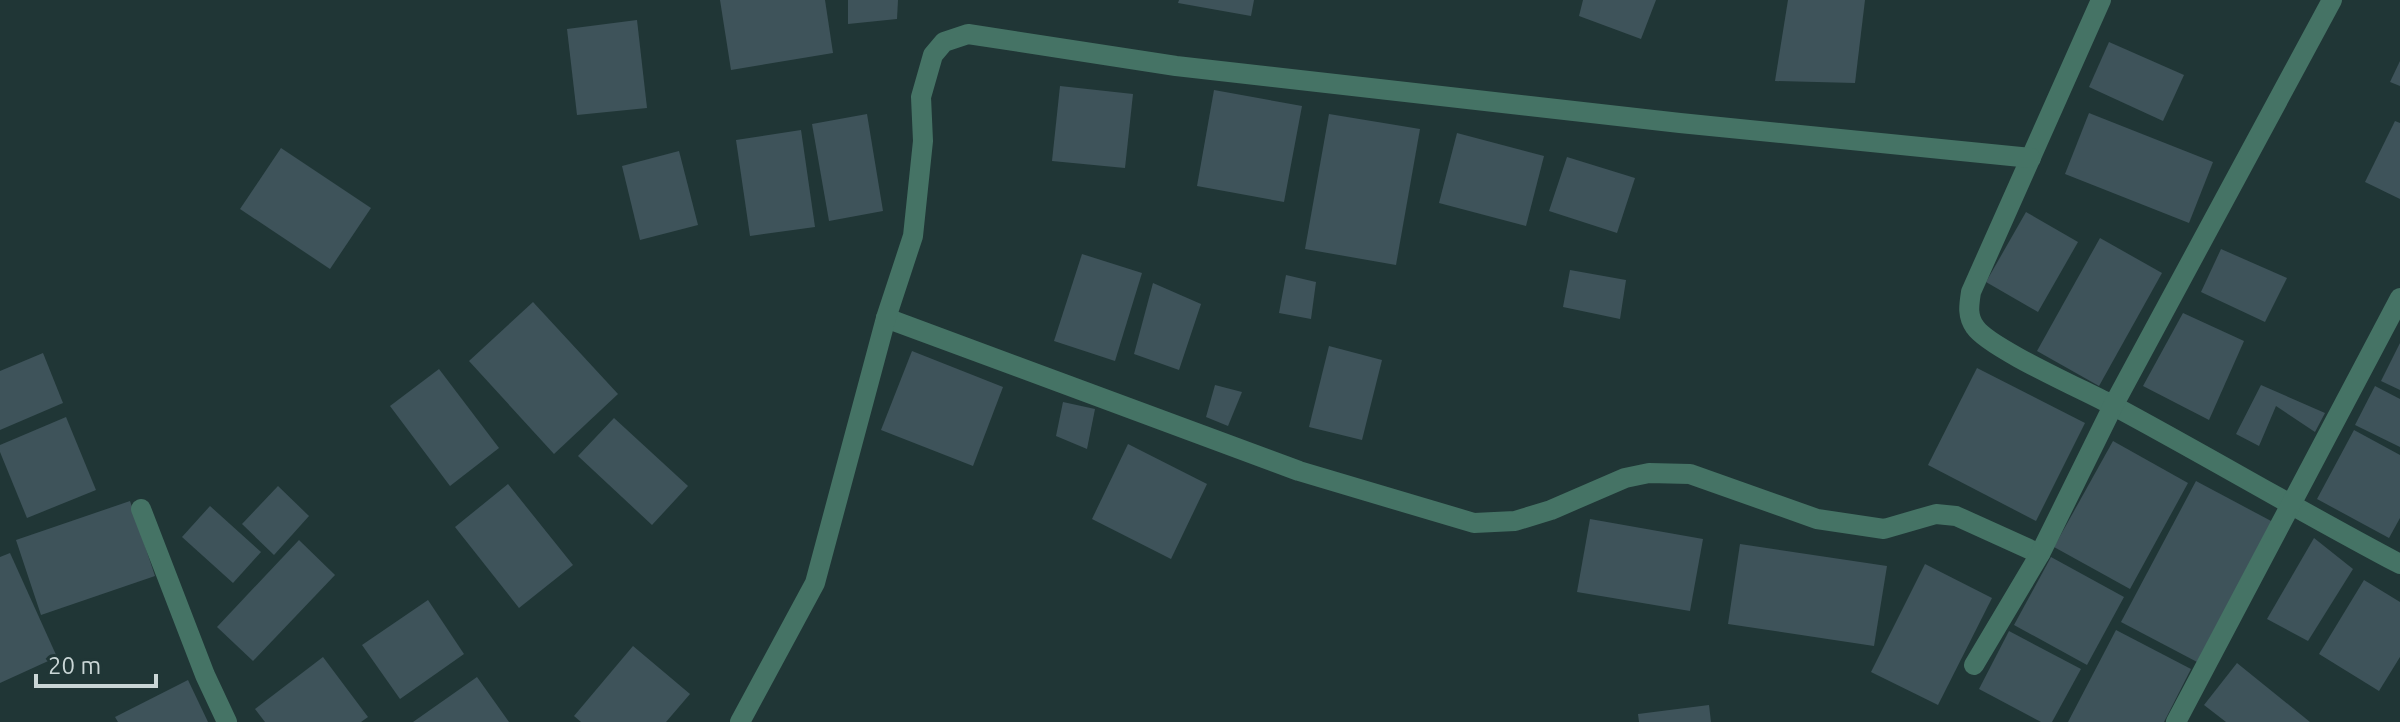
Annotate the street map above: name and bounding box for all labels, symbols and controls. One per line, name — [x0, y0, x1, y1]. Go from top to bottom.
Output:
scale bar — [36, 638, 156, 688]
text: 20 m — [48, 652, 101, 679]

